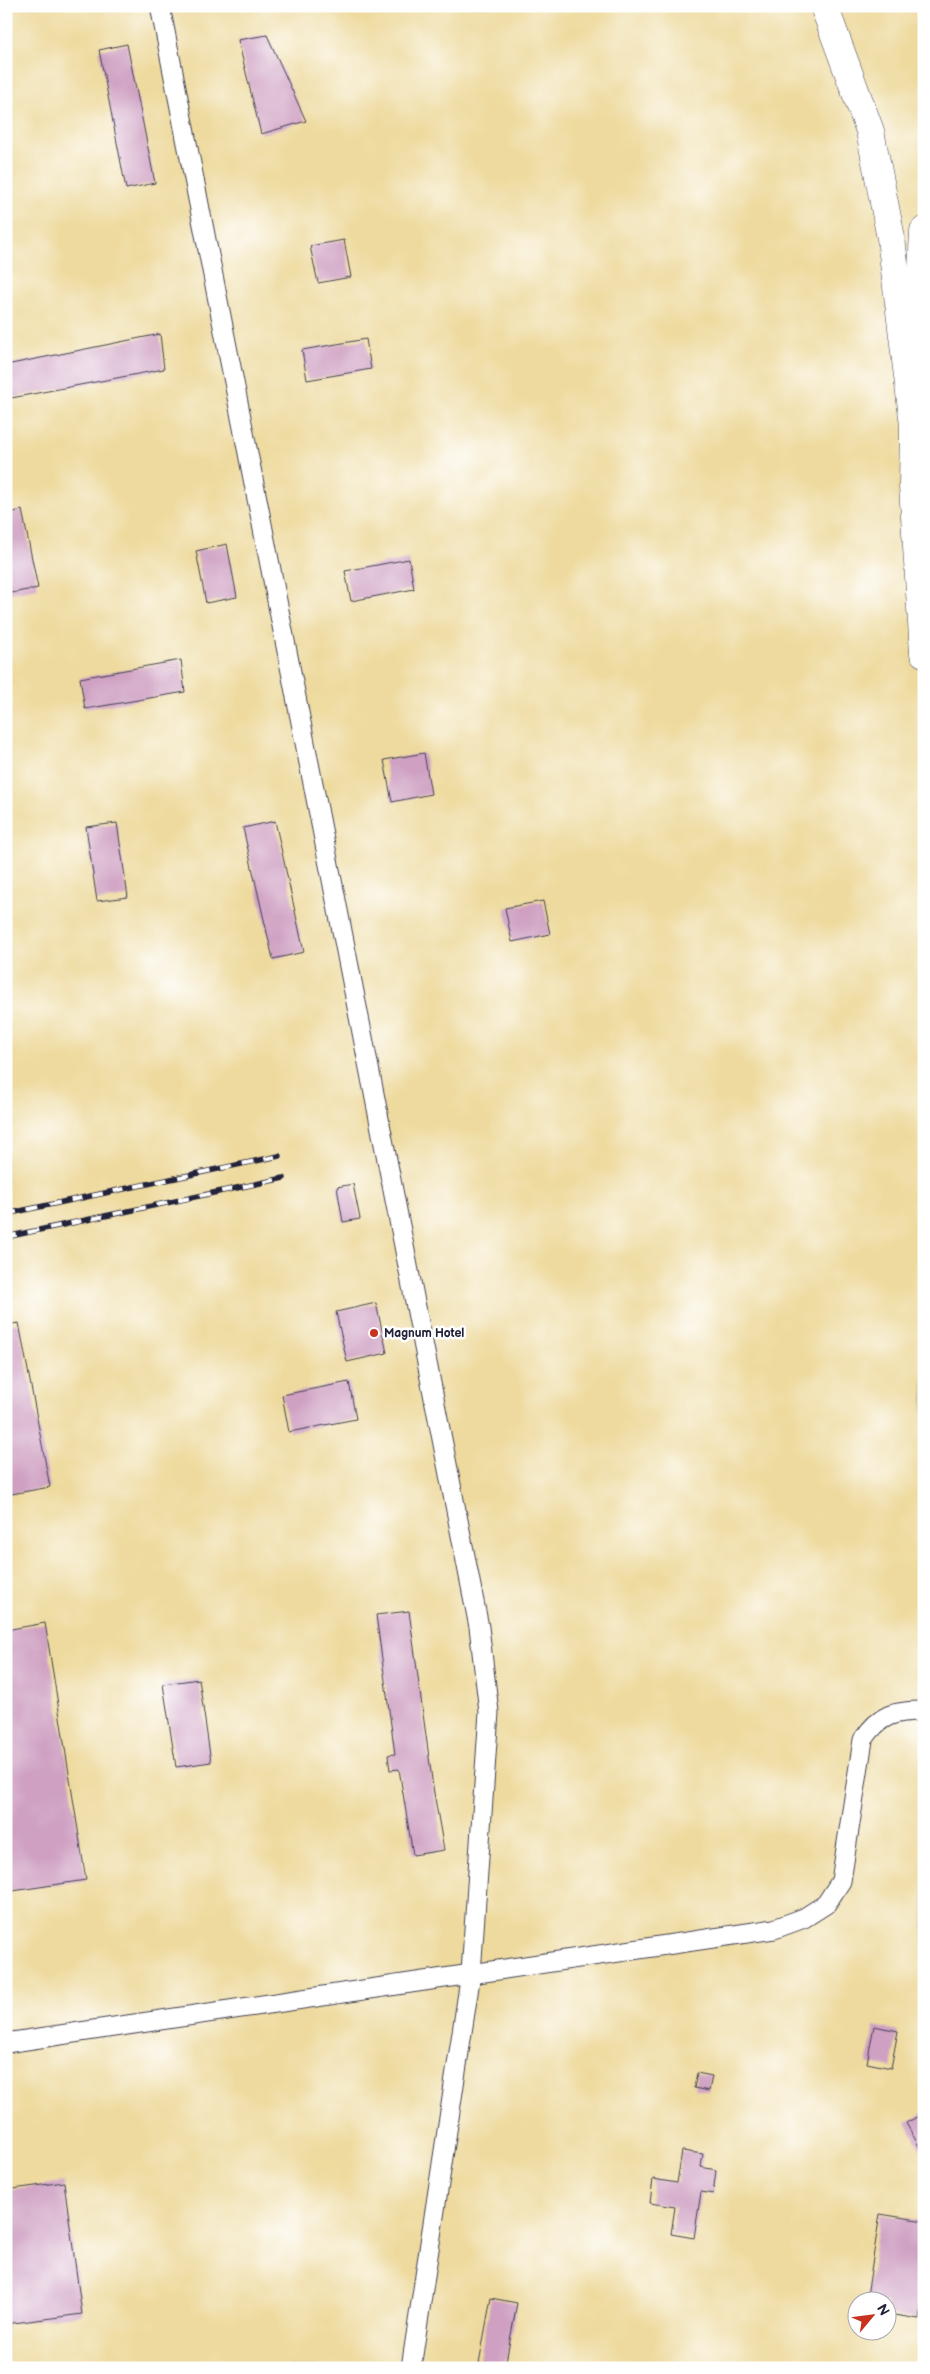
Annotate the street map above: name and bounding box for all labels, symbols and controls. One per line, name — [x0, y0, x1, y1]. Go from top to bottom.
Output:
place label: Magnum Hotel — [384, 1326, 464, 1341]
marker: Magnum Hotel — [368, 1327, 380, 1339]
north arrow — [848, 2292, 898, 2342]
text: N — [873, 2301, 893, 2319]

